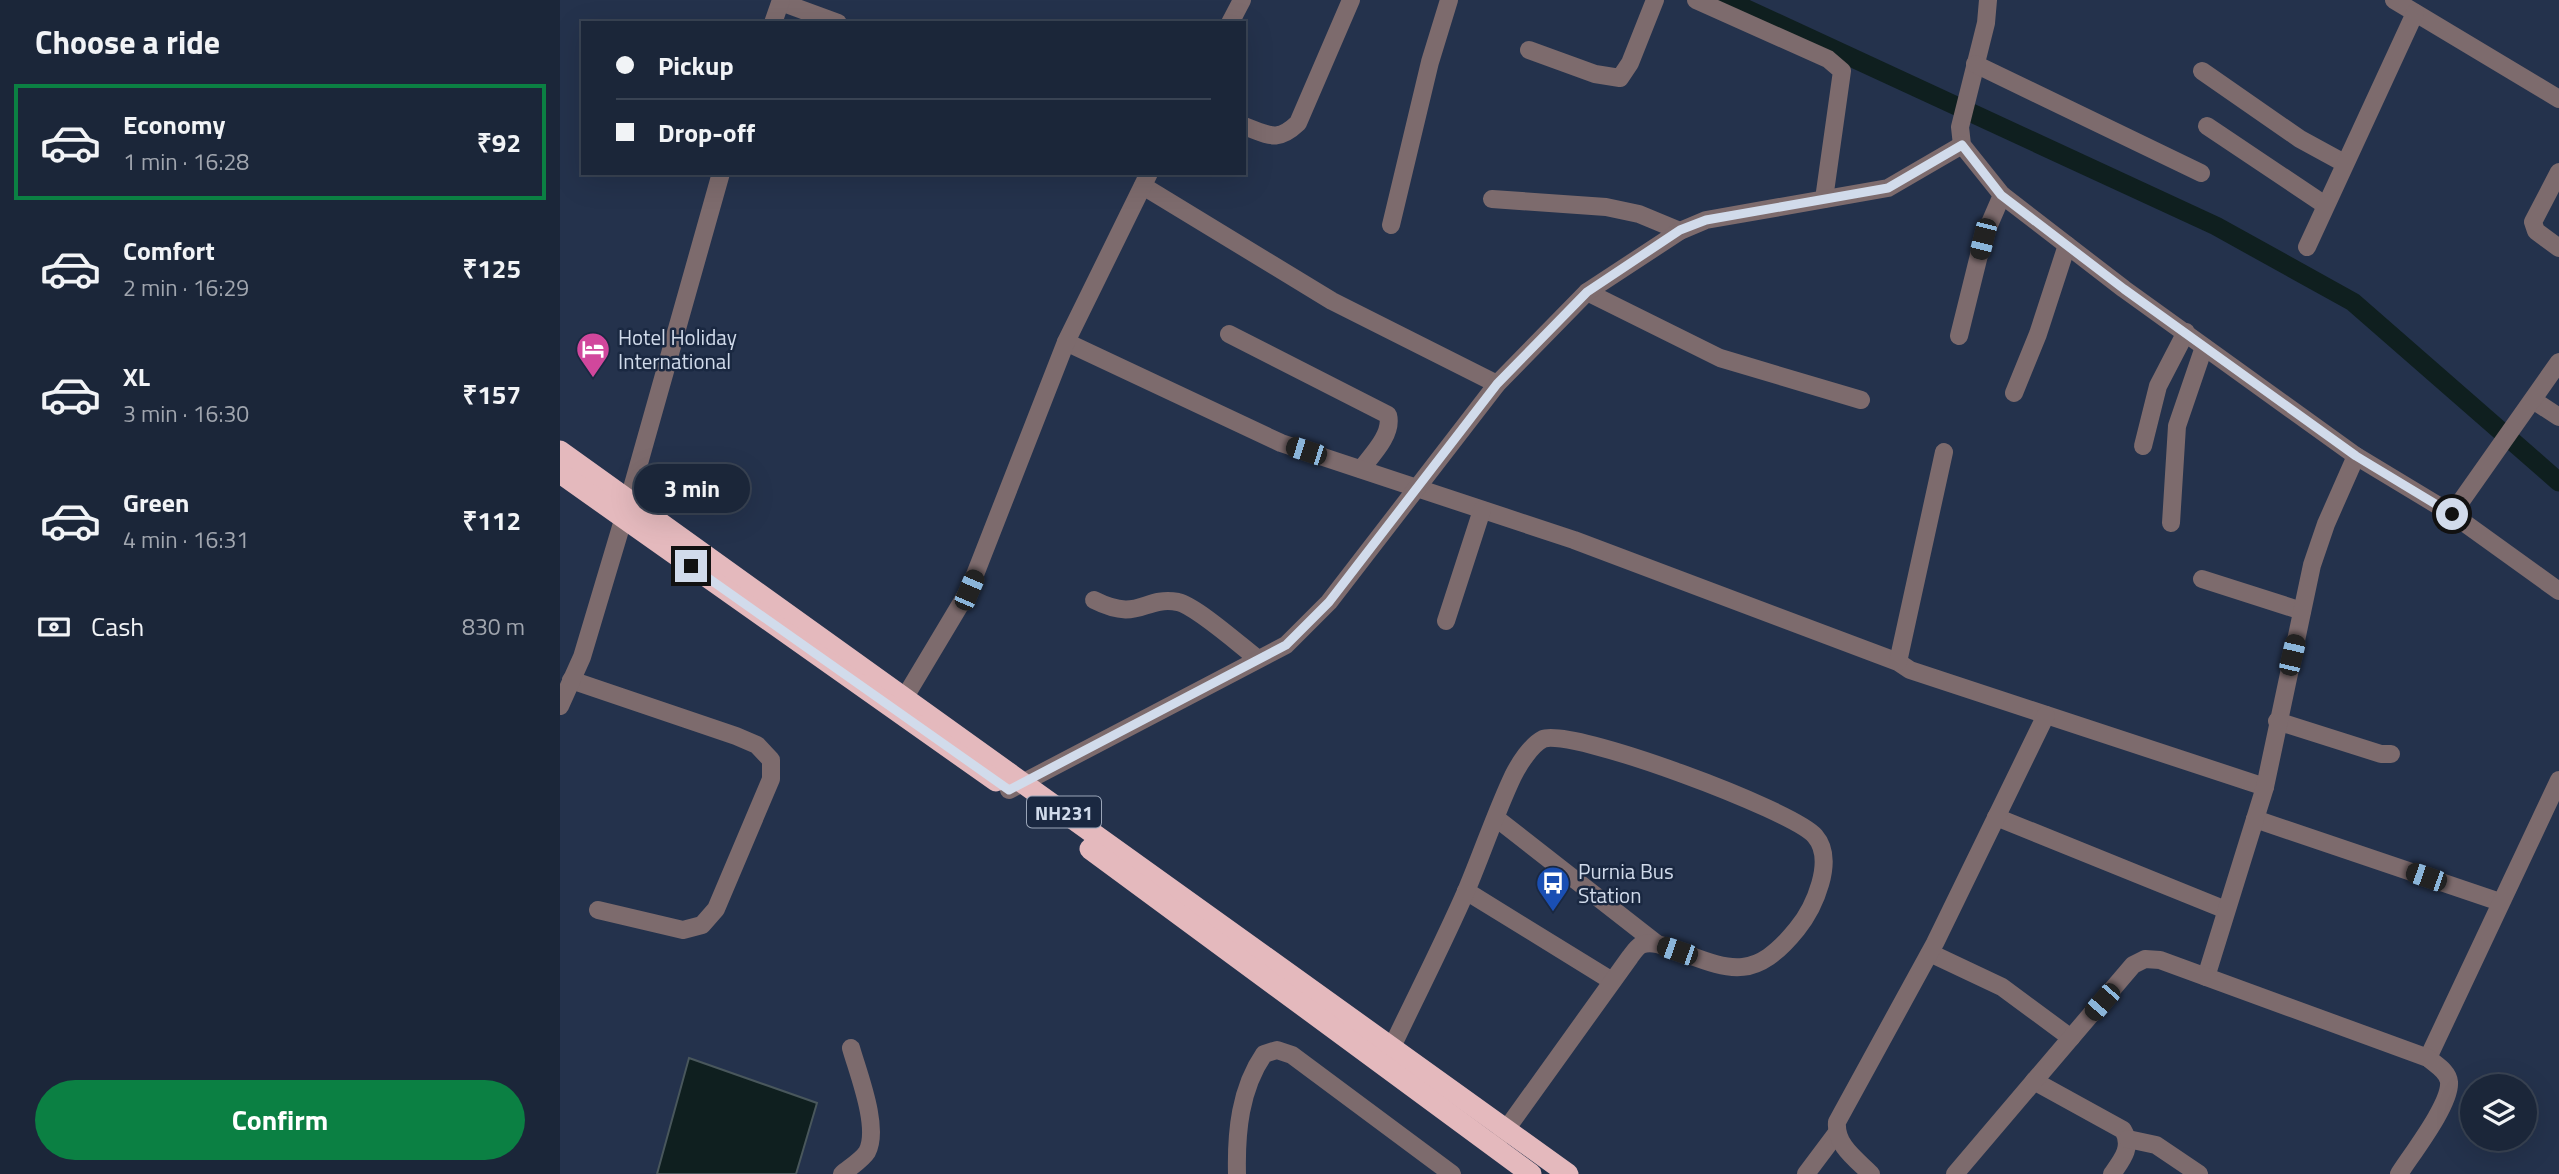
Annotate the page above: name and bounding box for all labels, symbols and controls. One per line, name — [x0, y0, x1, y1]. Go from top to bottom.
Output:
text: Choose a ride — [35, 18, 220, 66]
text: Pickup — [658, 46, 734, 85]
text: Economy — [123, 105, 225, 144]
icon: car — [39, 111, 102, 174]
text: Drop-off — [658, 113, 755, 152]
text: ₹92 — [477, 123, 521, 162]
text: 1 min · 16:28 — [123, 144, 249, 179]
car — [1968, 216, 1999, 262]
text: Comfort — [123, 231, 215, 270]
icon: car — [39, 237, 102, 300]
text: ₹125 — [462, 249, 521, 288]
text: 2 min · 16:29 — [123, 270, 249, 305]
place label: Hotel Holiday International — [618, 321, 737, 377]
hotel icon: Hotel Holiday International — [574, 330, 612, 379]
text: XL — [123, 357, 150, 396]
icon: car — [39, 363, 102, 426]
text: ₹157 — [462, 375, 521, 414]
text: 3 min · 16:30 — [123, 396, 249, 431]
car — [1283, 435, 1330, 467]
callout: 3 min — [633, 464, 749, 514]
text: 3 min — [664, 471, 720, 506]
text: Green — [123, 483, 189, 522]
icon: car — [39, 489, 102, 552]
route start — [2436, 498, 2468, 530]
text: ₹112 — [462, 501, 521, 540]
text: 4 min · 16:31 — [123, 522, 249, 557]
route end — [675, 550, 707, 582]
car — [952, 567, 987, 613]
text: Cash — [91, 607, 144, 646]
icon: cash — [35, 608, 73, 646]
text: 830 m — [462, 609, 525, 644]
car — [2278, 632, 2307, 678]
road number: NH231 — [1027, 796, 1101, 828]
place label: Purnia Bus Station — [1578, 855, 1674, 911]
car — [2403, 860, 2450, 894]
bus stop icon: Purnia Bus Station — [1534, 864, 1572, 913]
car — [1654, 934, 1701, 968]
car — [2081, 979, 2124, 1025]
map controls — [2460, 1074, 2537, 1151]
button: layers — [2460, 1074, 2537, 1151]
button: Confirm — [35, 1080, 525, 1160]

